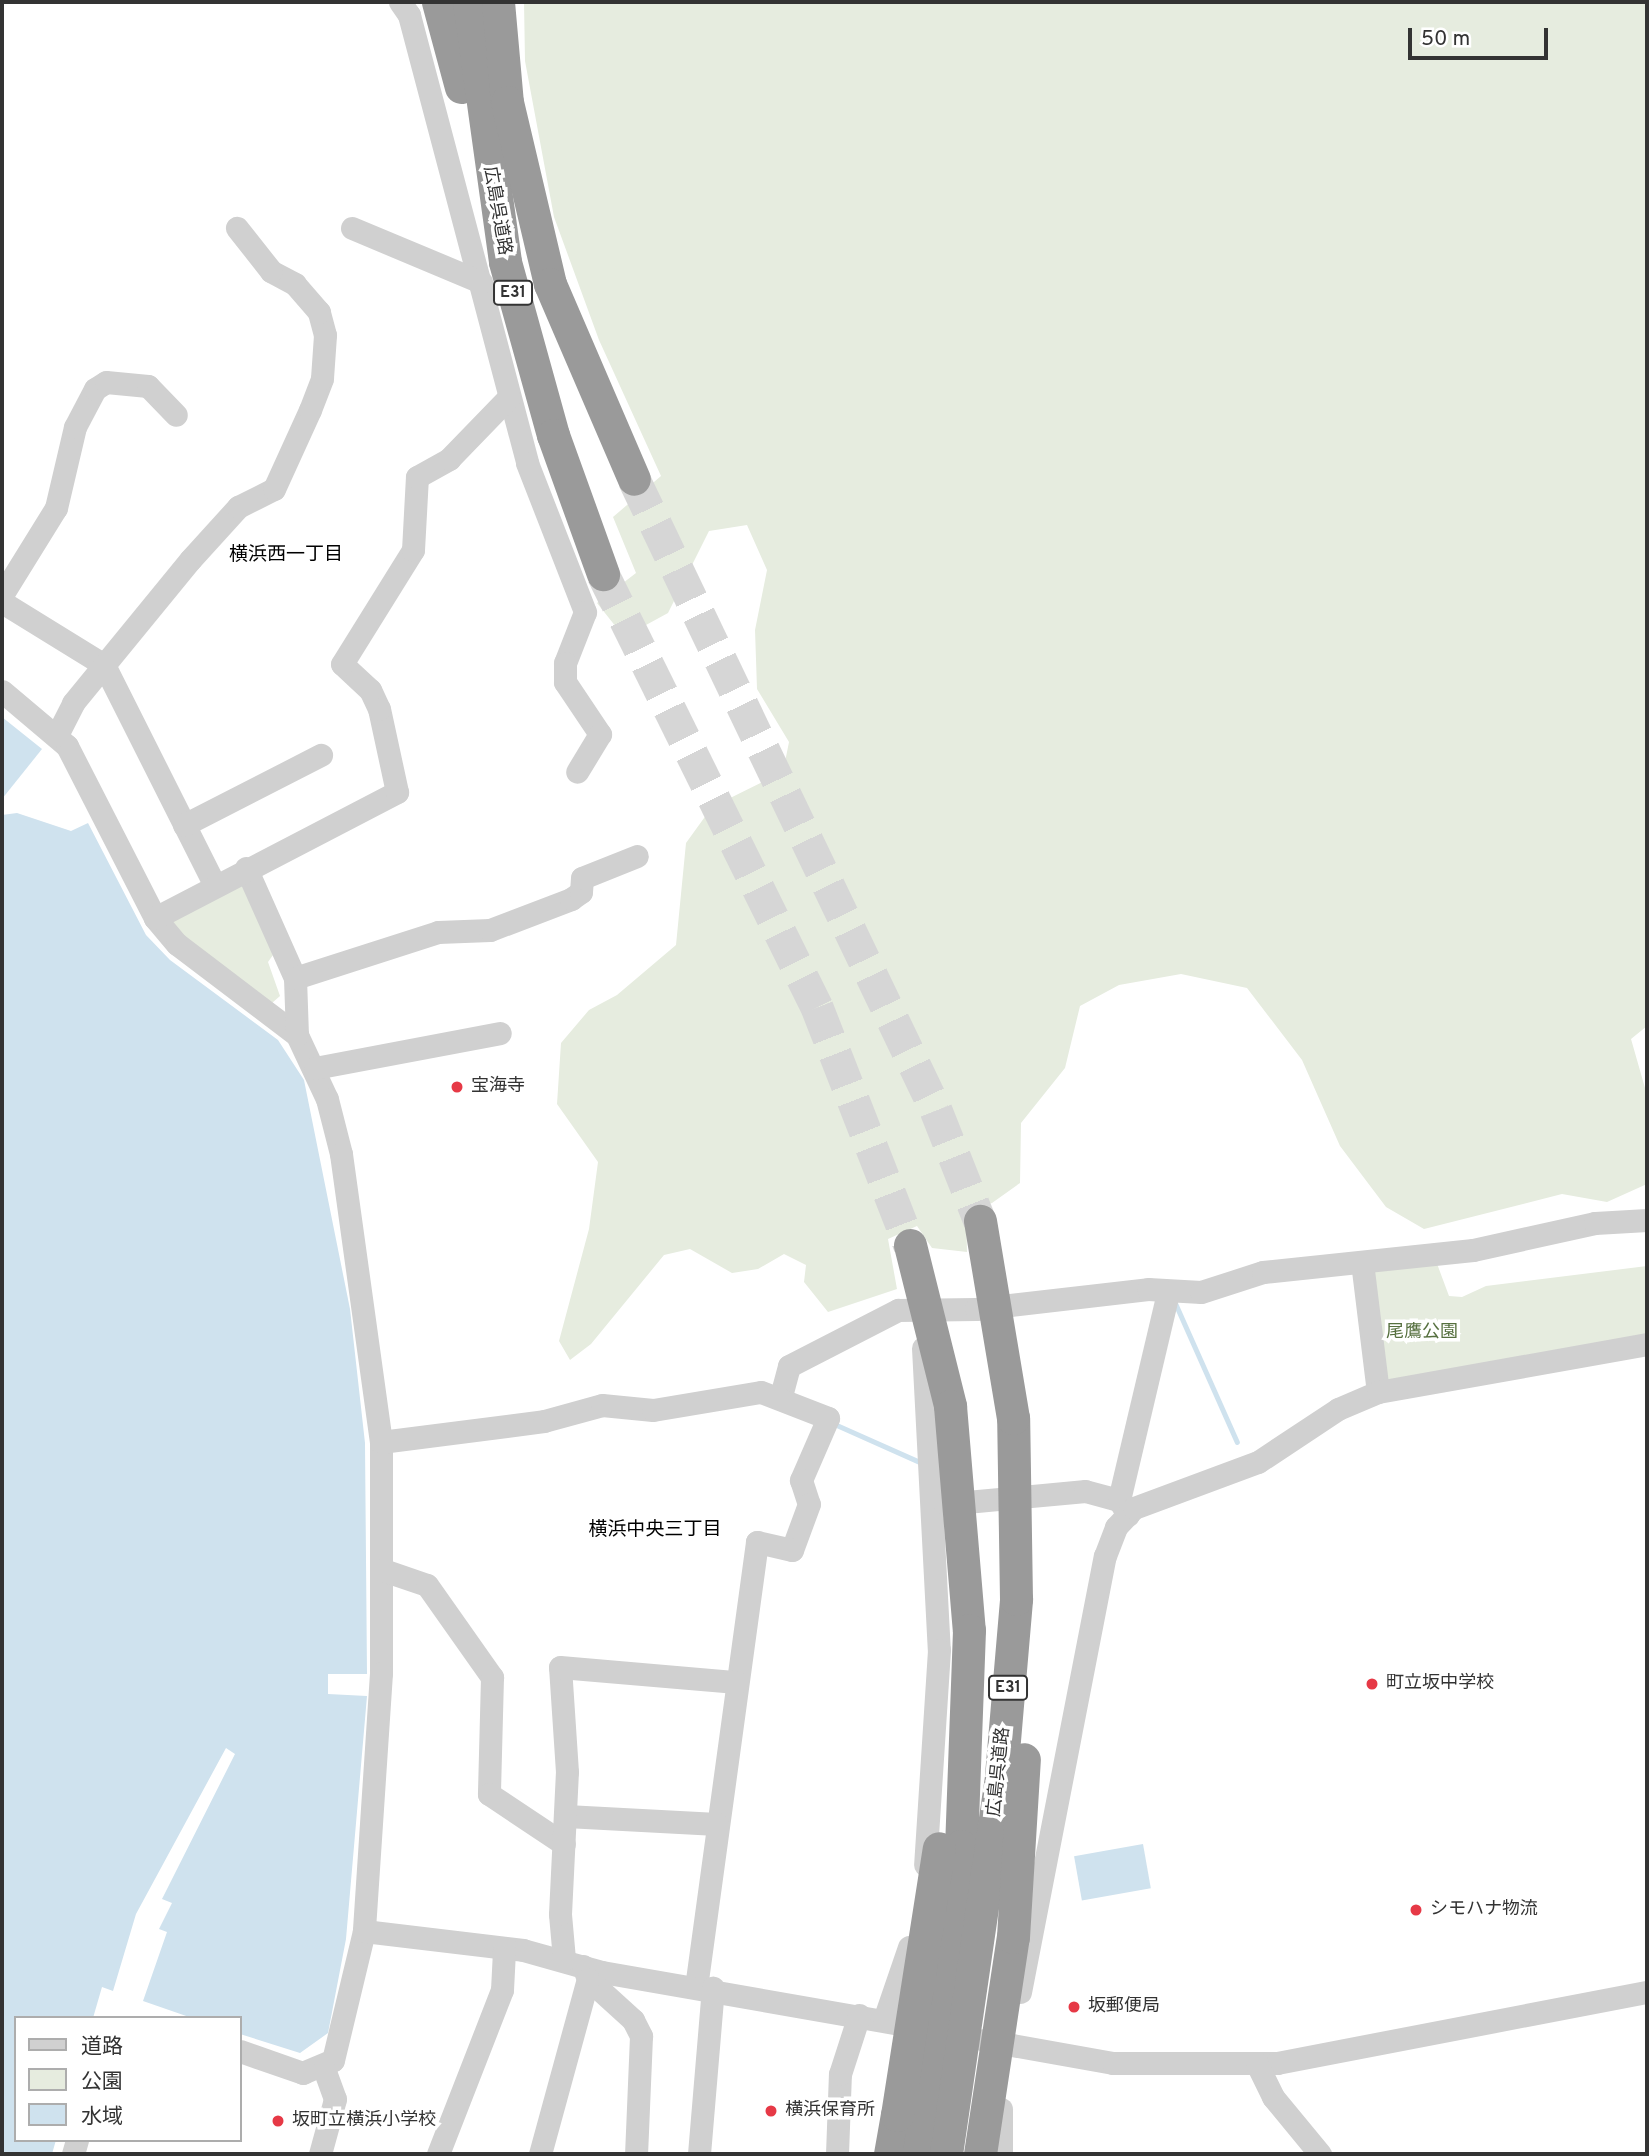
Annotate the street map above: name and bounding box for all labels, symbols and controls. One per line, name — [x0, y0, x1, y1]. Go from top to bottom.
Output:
scale bar — [1411, 14, 1551, 58]
text: 50 m — [1421, 26, 1470, 53]
street label: 広島呉道路 — [478, 165, 514, 257]
road number: E31 — [492, 280, 534, 306]
district label: 横浜西一丁目 — [229, 545, 343, 567]
place label: 宝海寺 — [471, 1076, 525, 1098]
marker: 宝海寺 — [449, 1079, 465, 1095]
park label: 尾鷹公園 — [1386, 1322, 1458, 1344]
district label: 横浜中央三丁目 — [589, 1520, 721, 1542]
place label: 町立坂中学校 — [1386, 1673, 1494, 1695]
road number: E31 — [987, 1676, 1029, 1700]
marker: 町立坂中学校 — [1364, 1676, 1380, 1692]
street label: 広島呉道路 — [985, 1726, 1015, 1818]
place label: シモハナ物流 — [1430, 1899, 1538, 1921]
marker: シモハナ物流 — [1408, 1902, 1424, 1918]
place label: 坂郵便局 — [1088, 1996, 1160, 2018]
marker: 坂郵便局 — [1066, 1999, 1082, 2015]
legend — [14, 2016, 242, 2142]
text: 道路 — [81, 2034, 123, 2061]
text: 公園 — [81, 2069, 123, 2096]
place label: 横浜保育所 — [785, 2100, 875, 2122]
marker: 横浜保育所 — [763, 2103, 779, 2119]
text: 水域 — [81, 2104, 123, 2131]
place label: 坂町立横浜小学校 — [292, 2110, 436, 2132]
marker: 坂町立横浜小学校 — [270, 2113, 286, 2129]

